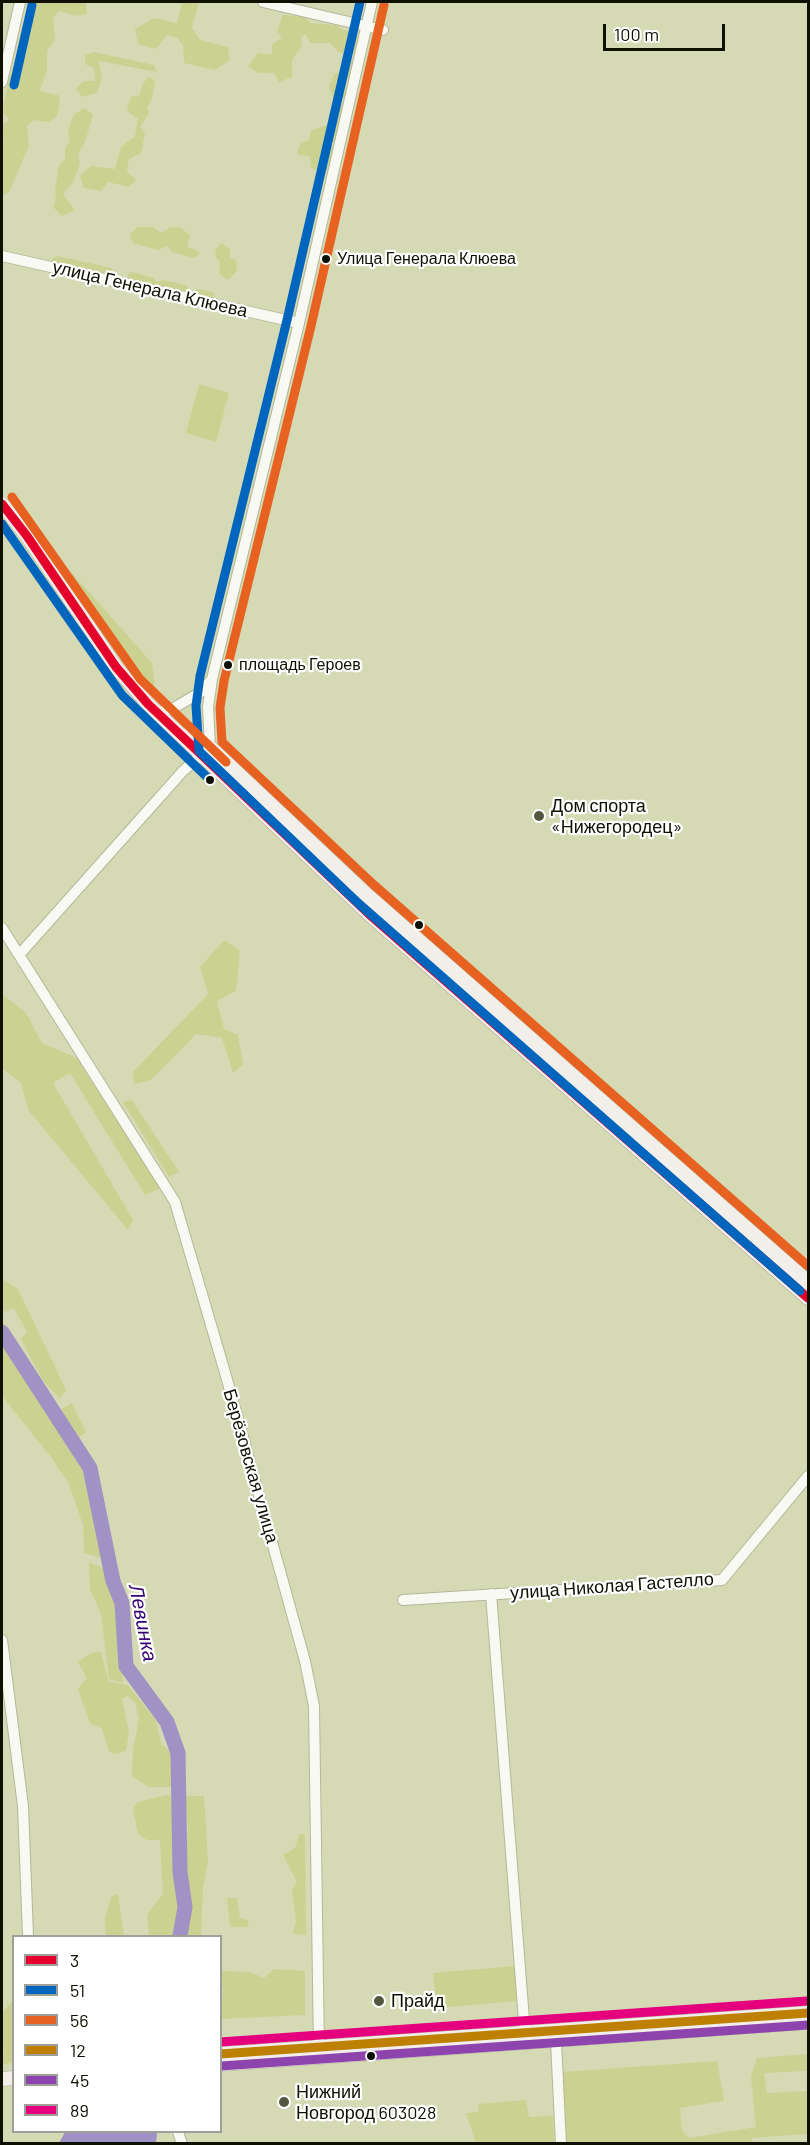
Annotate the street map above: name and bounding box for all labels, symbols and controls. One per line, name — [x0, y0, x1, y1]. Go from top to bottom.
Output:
scale bar — [606, 12, 728, 50]
text: 100 m — [614, 23, 659, 45]
place label: Улица Генерала Клюева — [337, 249, 516, 269]
marker: Улица Генерала Клюева — [320, 253, 332, 265]
street label: улица Генерала Клюева — [50, 256, 250, 322]
place label: площадь Героев — [239, 655, 361, 675]
marker: площадь Героев — [222, 659, 234, 671]
unlabelled marker — [204, 774, 216, 786]
place label: Дом спорта «Нижегородец» — [551, 795, 682, 838]
marker: Дом спорта «Нижегородец» — [532, 809, 546, 823]
unlabelled marker — [413, 919, 425, 931]
street label: Берёзовская улица — [219, 1386, 283, 1546]
street label: улица Николая Гастелло — [509, 1568, 715, 1604]
water label: Левинка — [124, 1582, 162, 1664]
legend — [12, 1935, 222, 2133]
text: 3 — [70, 1949, 79, 1971]
text: 51 — [70, 1979, 85, 2001]
place label: Прайд — [391, 1990, 445, 2012]
marker: Прайд — [372, 1994, 386, 2008]
text: 56 — [70, 2009, 89, 2031]
text: 12 — [70, 2039, 86, 2061]
unlabelled marker — [365, 2050, 377, 2062]
text: 45 — [70, 2069, 89, 2091]
place label: Нижний Новгород 603028 — [296, 2081, 436, 2124]
marker: Нижний Новгород 603028 — [277, 2095, 291, 2109]
text: 89 — [70, 2099, 89, 2121]

